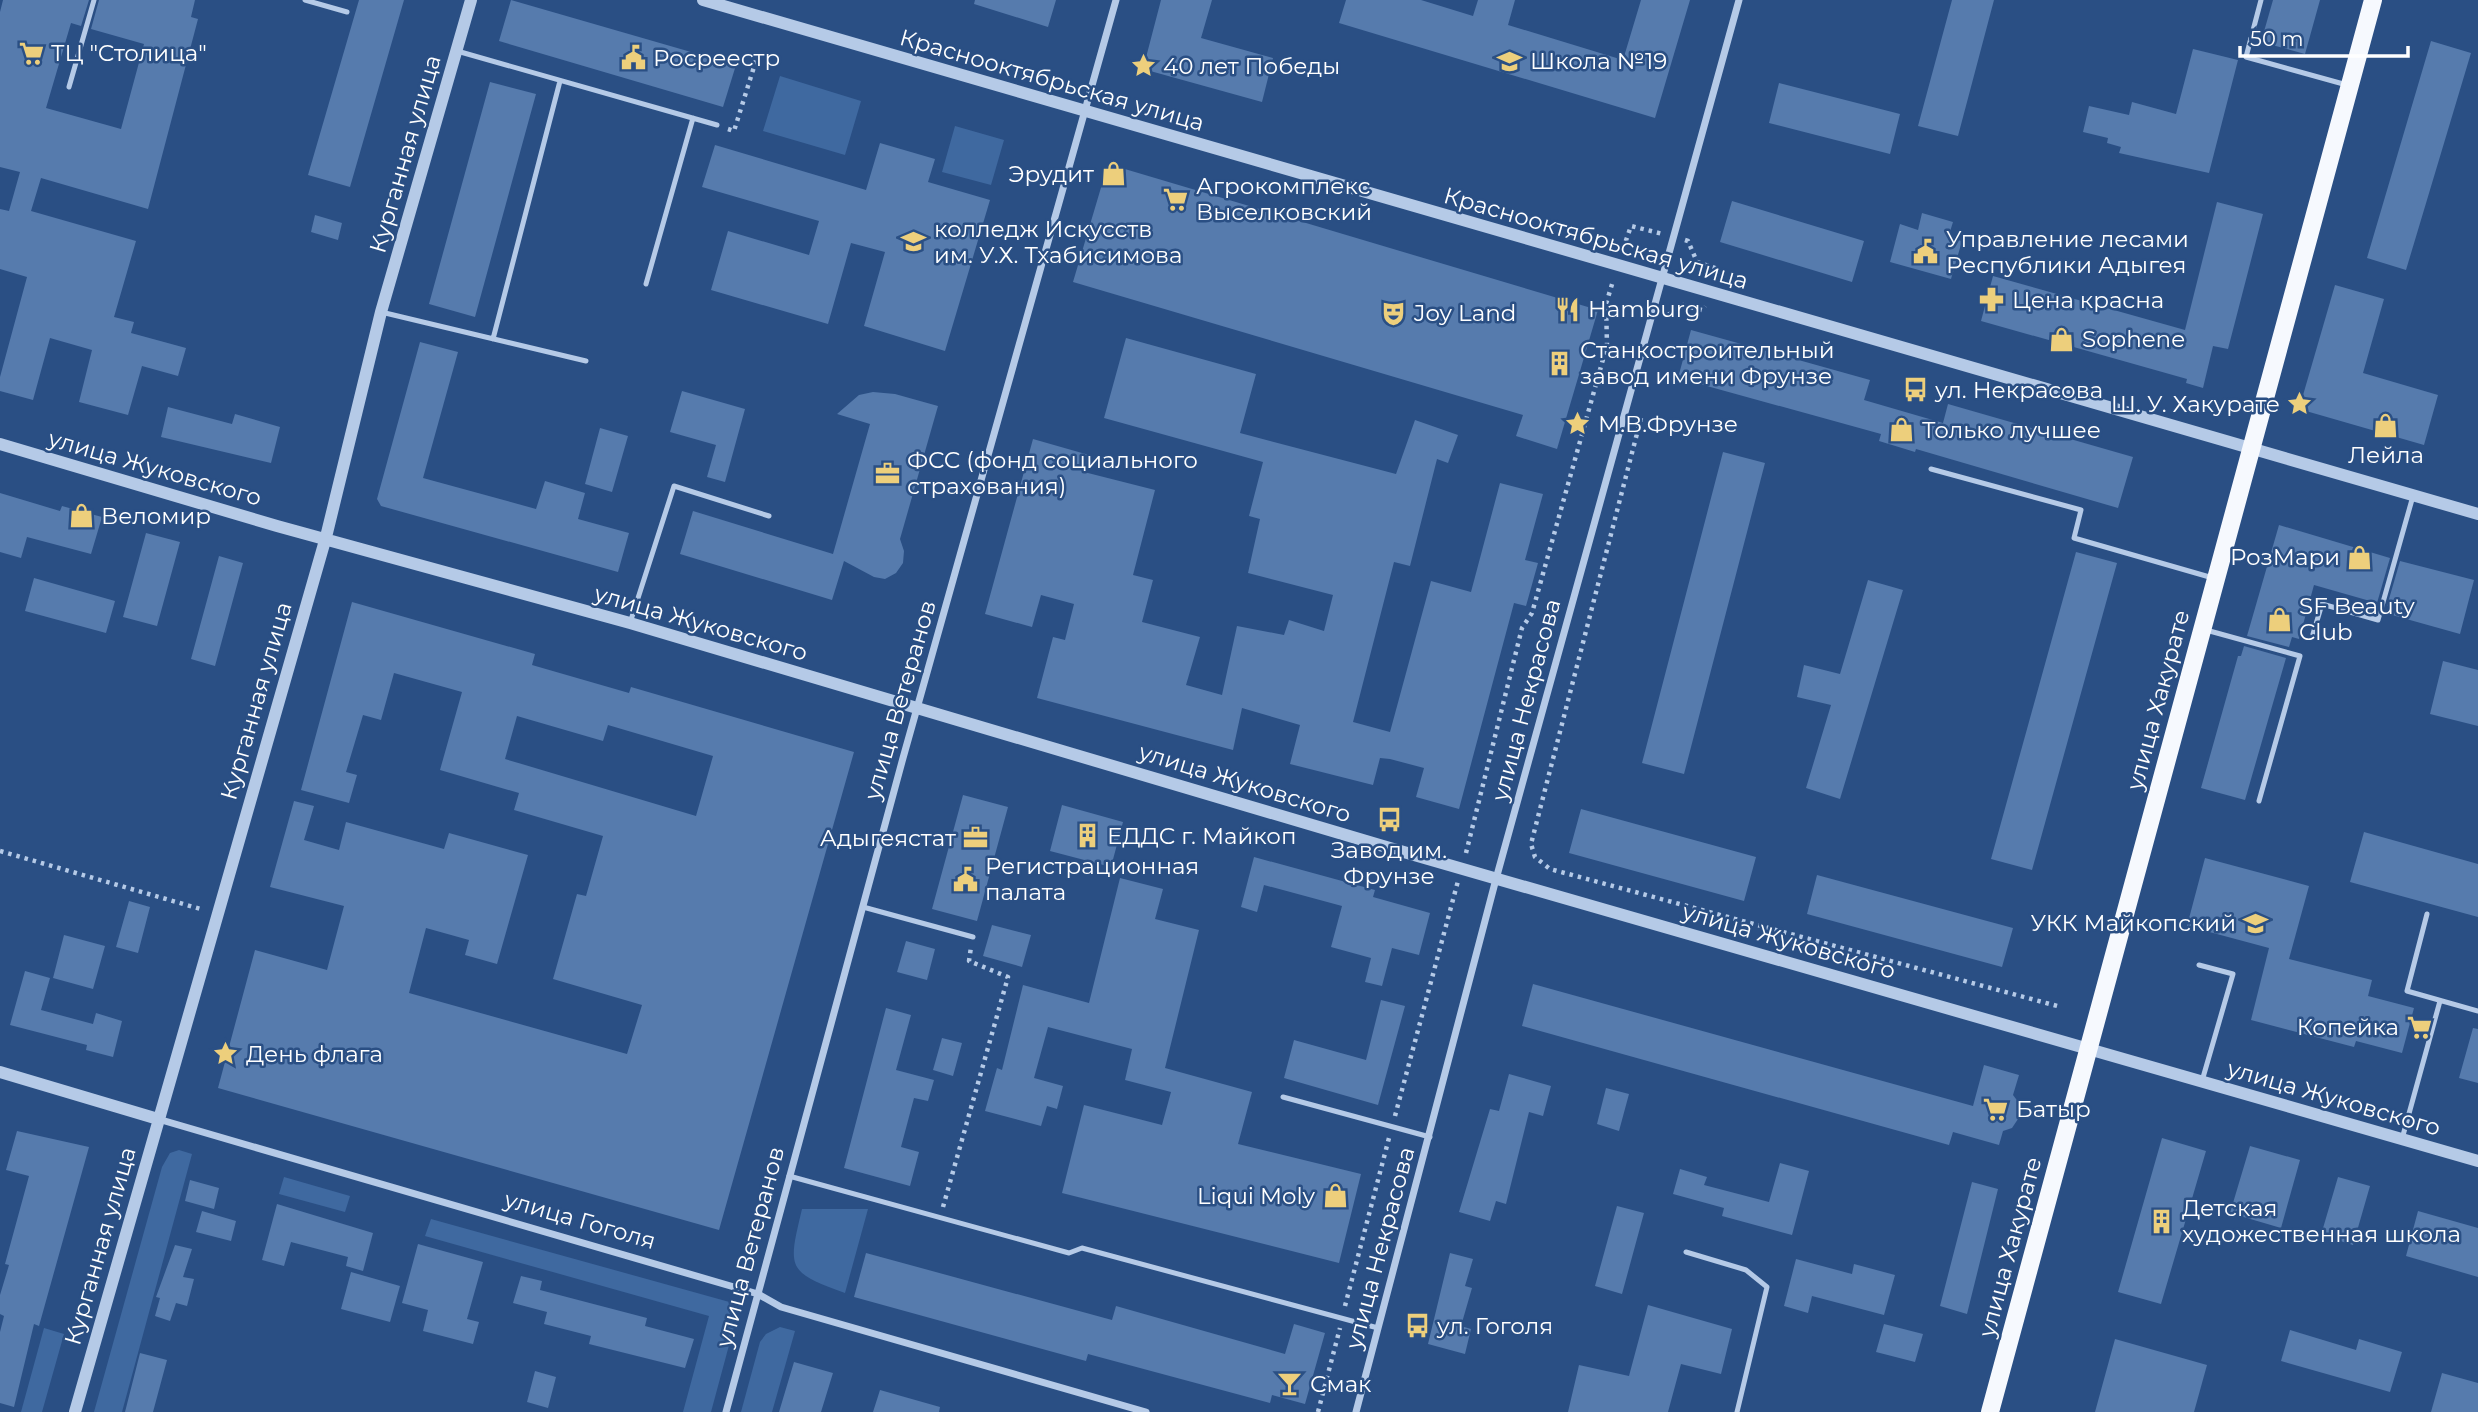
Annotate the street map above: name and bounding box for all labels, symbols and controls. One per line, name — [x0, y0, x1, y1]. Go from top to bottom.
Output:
scale bar — [2240, 14, 2408, 58]
street label: Краснооктябрьская улица — [896, 23, 1208, 137]
text: 50 m — [2250, 26, 2304, 51]
supermarket icon: ТЦ "Столица" — [17, 39, 45, 67]
place label: ТЦ "Столица" — [51, 39, 207, 67]
public building icon: Росреестр — [619, 44, 647, 72]
place label: Росреестр — [653, 44, 780, 72]
school or university icon: Школа №19 — [1496, 47, 1524, 75]
place label: Школа №19 — [1530, 47, 1667, 75]
street label: Курганная улица — [363, 52, 447, 256]
place icon: 40 лет Победы — [1129, 52, 1157, 80]
place label: 40 лет Победы — [1163, 52, 1340, 80]
place label: Эрудит — [1008, 160, 1094, 188]
shop icon: Эрудит — [1100, 160, 1128, 188]
place label: Агрокомплекс Выселковский — [1196, 172, 1372, 226]
street label: Краснооктябрьская улица — [1440, 181, 1752, 295]
supermarket icon: Агрокомплекс Выселковский — [1162, 185, 1190, 213]
place label: колледж Искусств им. У.Х. Тхабисимова — [934, 215, 1182, 269]
place label: Управление лесами Республики Адыгея — [1946, 225, 2189, 279]
school or university icon: колледж Искусств им. У.Х. Тхабисимова — [900, 228, 928, 256]
public building icon: Управление лесами Республики Адыгея — [1912, 238, 1940, 266]
pharmacy icon: Цена красна — [1978, 286, 2006, 314]
place label: Цена красна — [2012, 286, 2164, 314]
restaurant icon: Hamburg — [1554, 295, 1582, 323]
place label: Hamburg — [1588, 295, 1700, 323]
theatre icon: Joy Land — [1380, 299, 1408, 327]
place label: Joy Land — [1413, 299, 1516, 327]
shop icon: Sophene — [2048, 325, 2076, 353]
place label: Sophene — [2082, 325, 2185, 353]
place label: Станкостроительный завод имени Фрунзе — [1580, 336, 1835, 390]
building icon: Станкостроительный завод имени Фрунзе — [1546, 349, 1574, 377]
bus stop icon: ул. Некрасова — [1901, 376, 1929, 404]
place label: ул. Некрасова — [1934, 376, 2103, 404]
place label: Ш. У. Хакурате — [2111, 390, 2280, 418]
place icon: Ш. У. Хакурате — [2286, 390, 2314, 418]
place icon: М.В.Фрунзе — [1564, 410, 1592, 438]
place label: М.В.Фрунзе — [1598, 410, 1738, 438]
shop icon: Лейла — [2372, 411, 2400, 439]
shop icon: Только лучшее — [1888, 416, 1916, 444]
place label: Только лучшее — [1922, 416, 2101, 444]
street label: улица Жуковского — [44, 424, 265, 512]
place label: Лейла — [2348, 441, 2424, 469]
place label: ФСС (фонд социального страхования) — [907, 446, 1198, 500]
office icon: ФСС (фонд социального страхования) — [873, 459, 901, 487]
shop icon: Веломир — [67, 502, 95, 530]
place label: Веломир — [101, 502, 211, 530]
place label: РозМари — [2230, 543, 2340, 571]
shop icon: РозМари — [2346, 543, 2374, 571]
street label: улица Жуковского — [590, 579, 811, 667]
place label: SF Beauty Club — [2299, 592, 2415, 646]
street label: улица Некрасова — [1485, 596, 1566, 805]
street label: улица Ветеранов — [858, 597, 942, 804]
street label: Курганная улица — [214, 599, 298, 803]
shop icon: SF Beauty Club — [2265, 605, 2293, 633]
street label: улица Хакурате — [2120, 607, 2195, 794]
street label: улица Жуковского — [1135, 737, 1355, 829]
bus stop icon: Завод им. Фрунзе — [1375, 806, 1403, 834]
building icon: ЕДДС г. Майкоп — [1073, 822, 1101, 850]
place label: ЕДДС г. Майкоп — [1107, 822, 1296, 850]
place label: Адыгеястат — [820, 824, 956, 852]
office icon: Адыгеястат — [962, 824, 990, 852]
place label: Завод им. Фрунзе — [1331, 836, 1447, 890]
place label: Регистрационная палата — [985, 852, 1199, 906]
public building icon: Регистрационная палата — [951, 865, 979, 893]
street label: улица Жуковского — [1678, 897, 1899, 985]
place label: УКК Майкопский — [2030, 909, 2236, 937]
school or university icon: УКК Майкопский — [2242, 909, 2270, 937]
place label: Копейка — [2297, 1013, 2399, 1041]
supermarket icon: Копейка — [2405, 1013, 2433, 1041]
place icon: День флага — [212, 1040, 240, 1068]
place label: День флага — [246, 1040, 383, 1068]
street label: улица Жуковского — [2223, 1054, 2444, 1142]
supermarket icon: Батыр — [1982, 1095, 2010, 1123]
place label: Батыр — [2016, 1095, 2091, 1123]
street label: Курганная улица — [58, 1144, 142, 1348]
street label: улица Ветеранов — [709, 1144, 790, 1351]
street label: улица Некрасова — [1339, 1144, 1420, 1353]
street label: улица Хакурате — [1972, 1154, 2047, 1341]
place label: Liqui Moly — [1197, 1182, 1316, 1210]
shop icon: Liqui Moly — [1321, 1182, 1349, 1210]
street label: улица Гоголя — [500, 1185, 659, 1255]
place label: Детская художественная школа — [2182, 1194, 2461, 1248]
building icon: Детская художественная школа — [2148, 1207, 2176, 1235]
bus stop icon: ул. Гоголя — [1403, 1312, 1431, 1340]
place label: ул. Гоголя — [1436, 1312, 1553, 1340]
bar icon: Смак — [1276, 1370, 1304, 1398]
place label: Смак — [1310, 1370, 1372, 1398]

